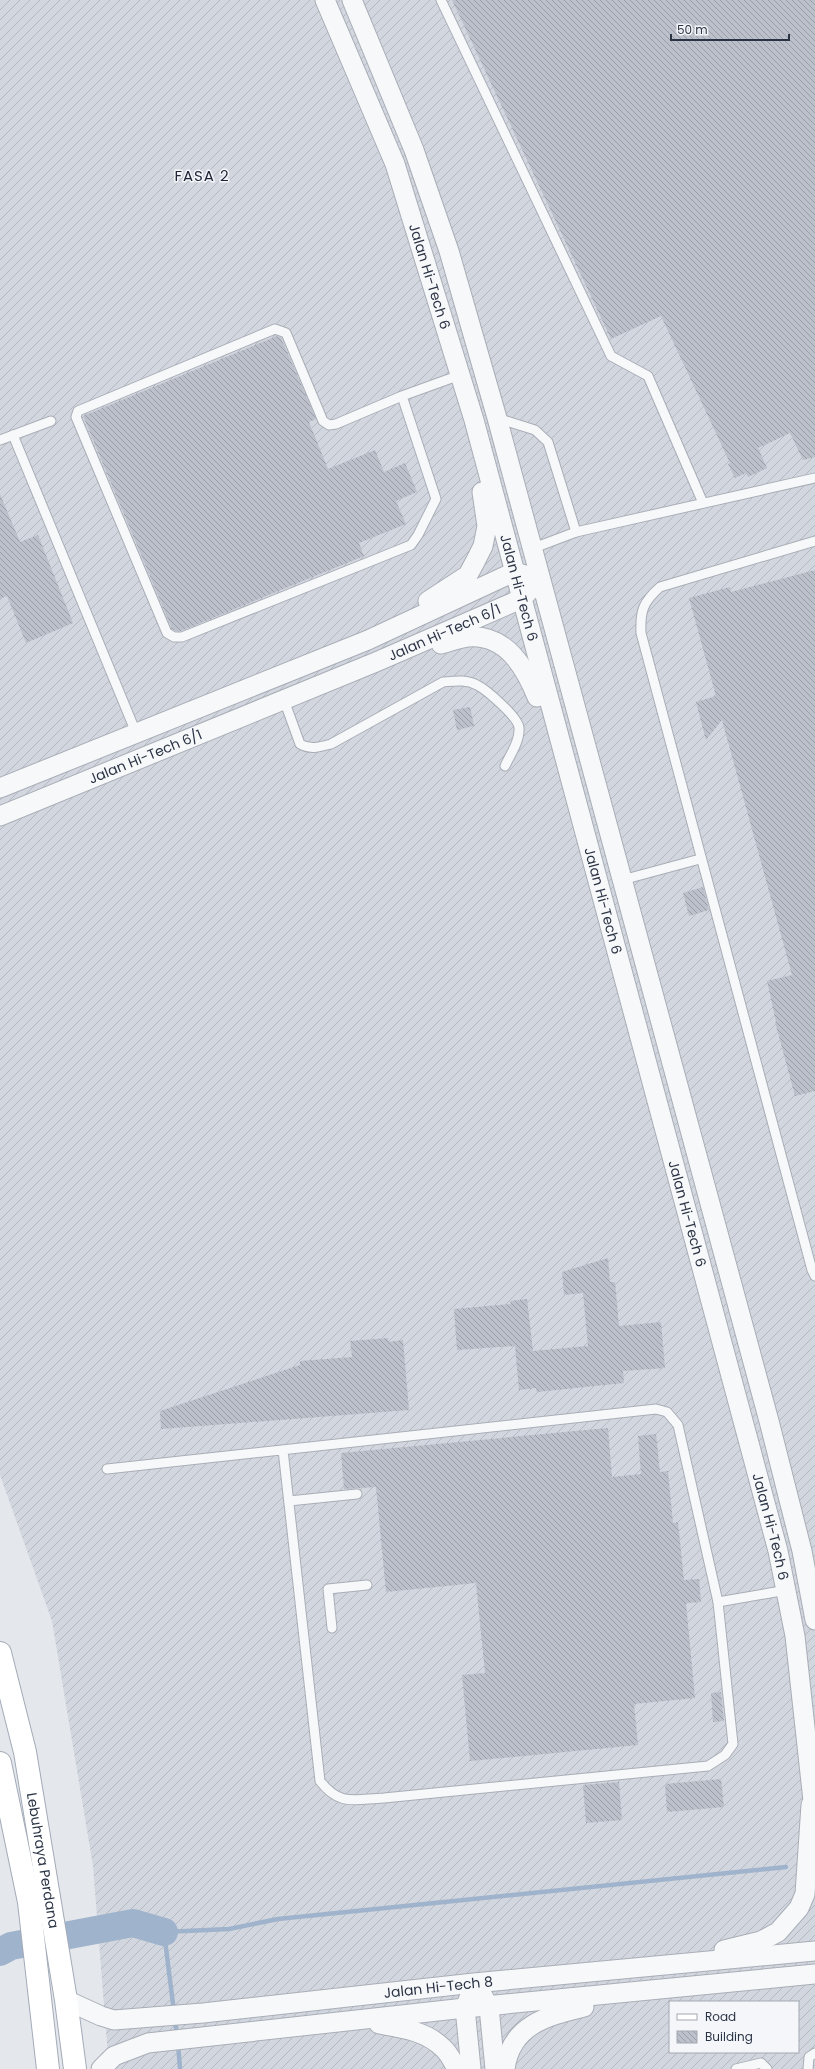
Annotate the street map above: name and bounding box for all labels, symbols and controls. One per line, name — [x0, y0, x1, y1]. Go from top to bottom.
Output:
scale bar — [671, 16, 789, 42]
text: 50 m — [677, 21, 708, 38]
district label: FASA 2 — [174, 165, 230, 186]
street label: Jalan Hi-Tech 6 — [404, 221, 455, 332]
street label: Jalan Hi-Tech 6 — [495, 532, 543, 644]
street label: Jalan Hi-Tech 6/1 — [385, 599, 504, 666]
street label: Jalan Hi-Tech 6/1 — [86, 724, 205, 789]
street label: Jalan Hi-Tech 6 — [579, 845, 627, 956]
street label: Jalan Hi-Tech 6 — [663, 1158, 711, 1269]
street label: Jalan Hi-Tech 6 — [748, 1471, 794, 1582]
street label: Lebuhraya Perdana — [22, 1791, 64, 1930]
street label: Jalan Hi-Tech 8 — [383, 1971, 494, 2003]
legend — [669, 2001, 799, 2053]
text: Road — [705, 2008, 736, 2025]
text: Building — [705, 2028, 753, 2045]

